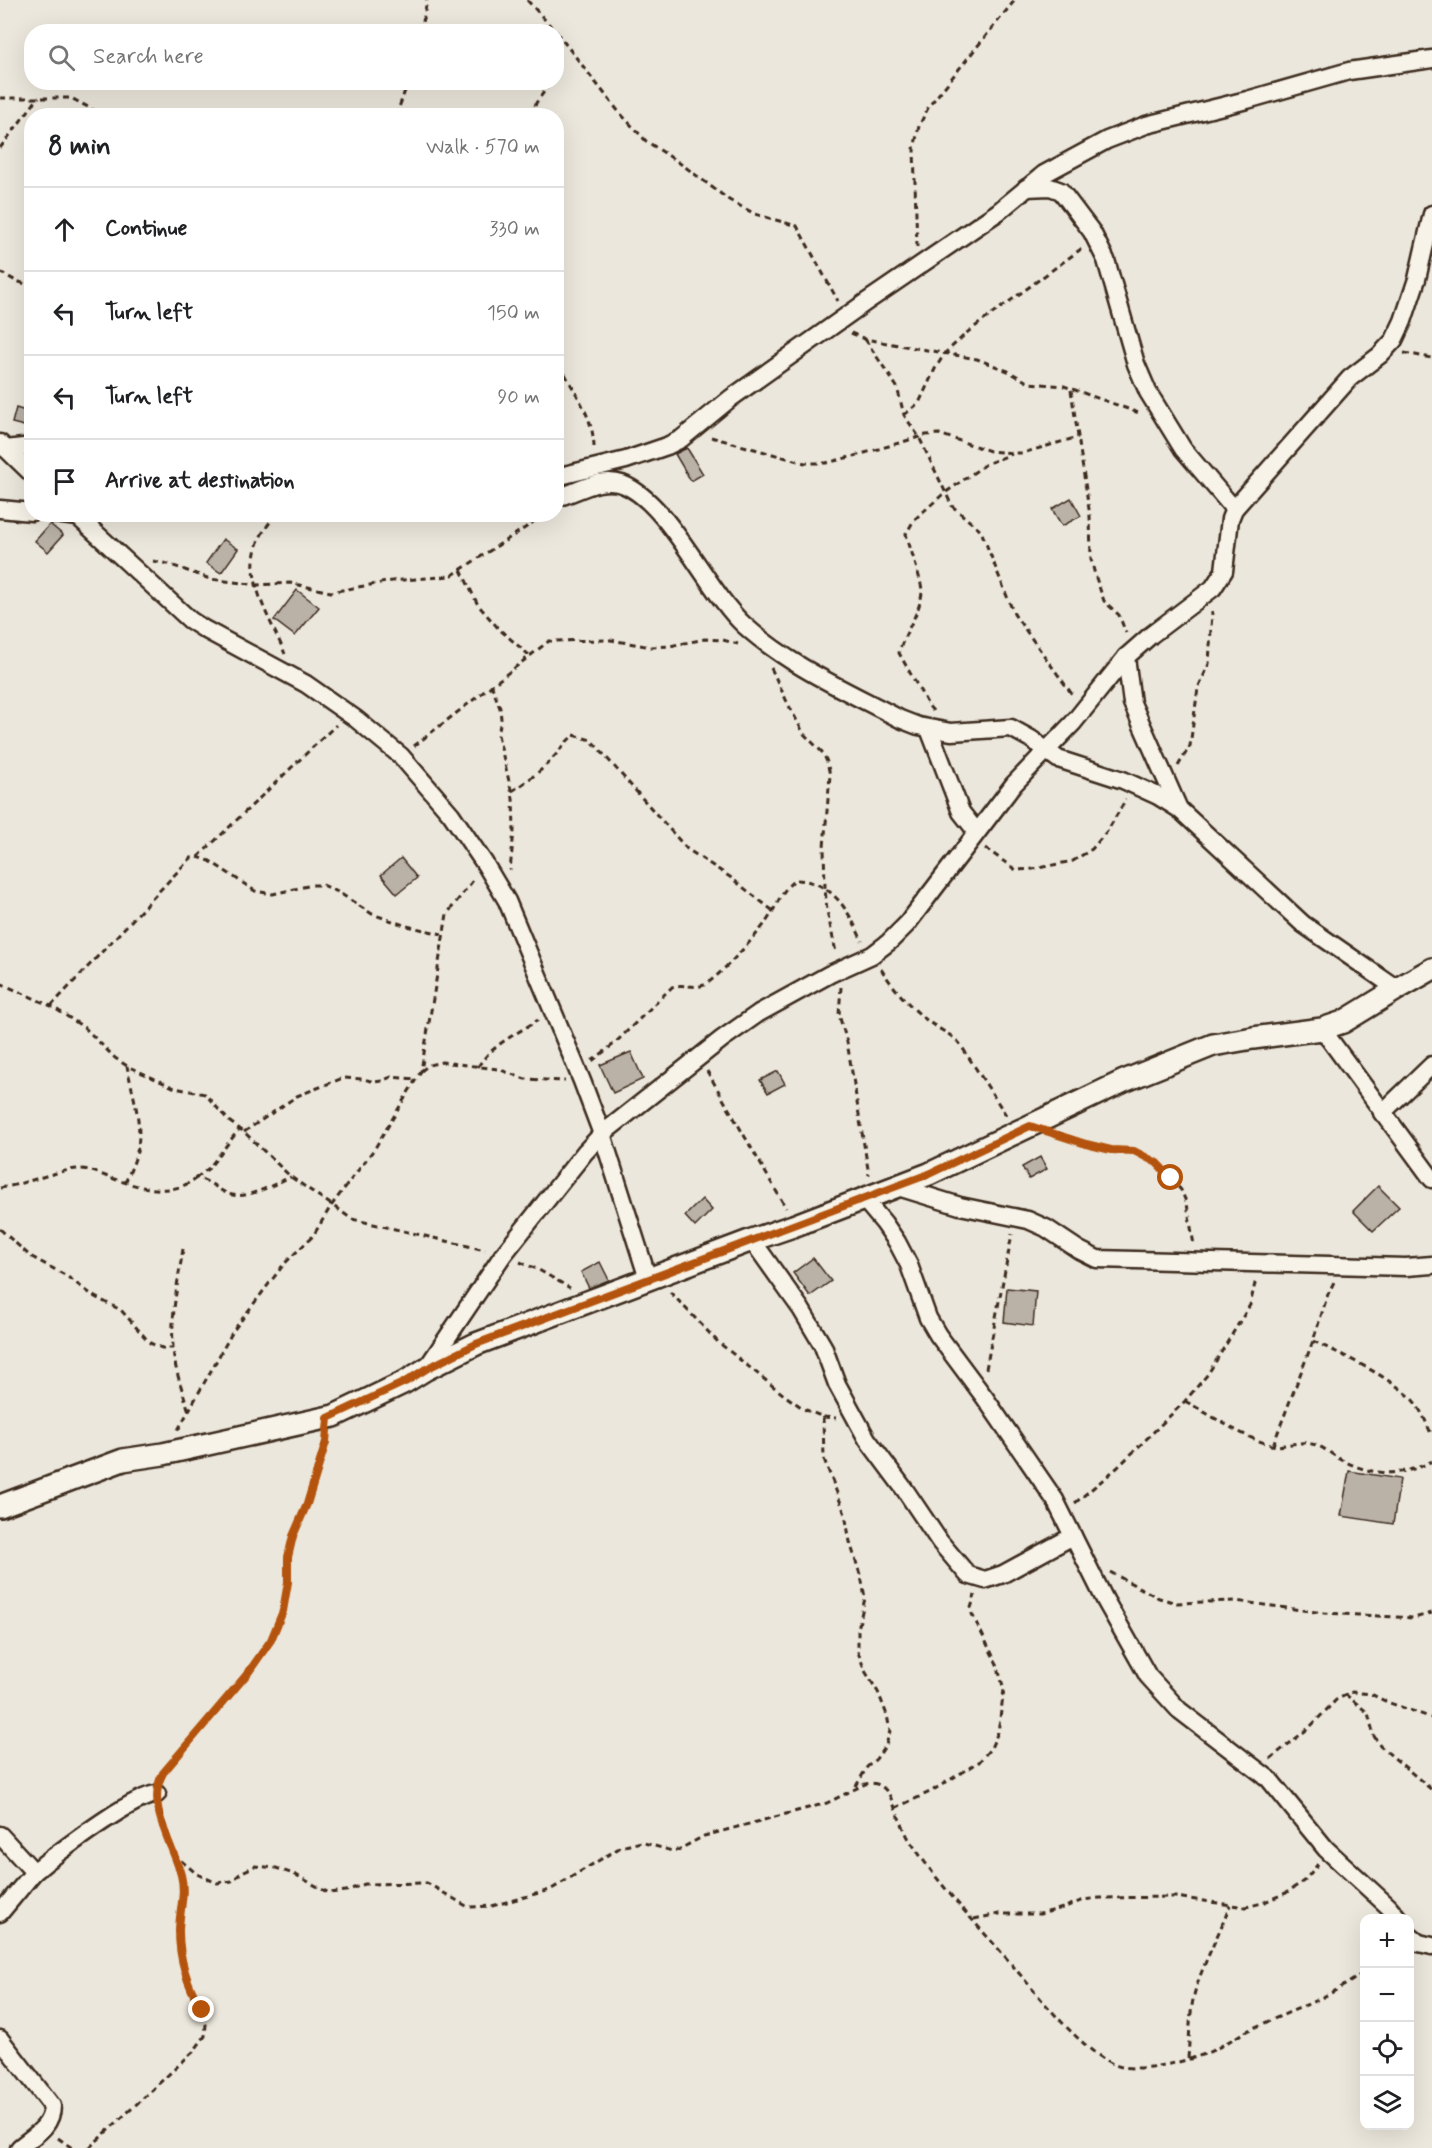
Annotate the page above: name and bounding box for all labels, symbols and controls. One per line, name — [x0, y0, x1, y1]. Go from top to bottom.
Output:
search box — [24, 24, 564, 90]
icon: search — [45, 41, 78, 74]
text: Search here — [93, 43, 204, 71]
text: 8 min — [48, 130, 111, 164]
text: Walk · 570 m — [426, 134, 540, 161]
icon: ahead — [48, 213, 81, 246]
text: Continue — [105, 215, 187, 243]
text: 330 m — [489, 216, 540, 243]
icon: left — [48, 297, 81, 330]
text: Turn left — [105, 299, 193, 327]
text: 150 m — [487, 300, 540, 327]
icon: left — [48, 381, 81, 414]
text: Turn left — [105, 383, 193, 411]
text: 90 m — [497, 384, 540, 411]
icon: arrive — [48, 465, 81, 498]
text: Arrive at destination — [105, 467, 295, 495]
route start — [1157, 1164, 1183, 1190]
map controls — [1360, 1914, 1414, 2130]
button: + — [1360, 1914, 1414, 1968]
button: − — [1360, 1968, 1414, 2022]
route end — [188, 1996, 214, 2022]
button: locate — [1360, 2022, 1414, 2076]
button: layers — [1360, 2076, 1414, 2130]

